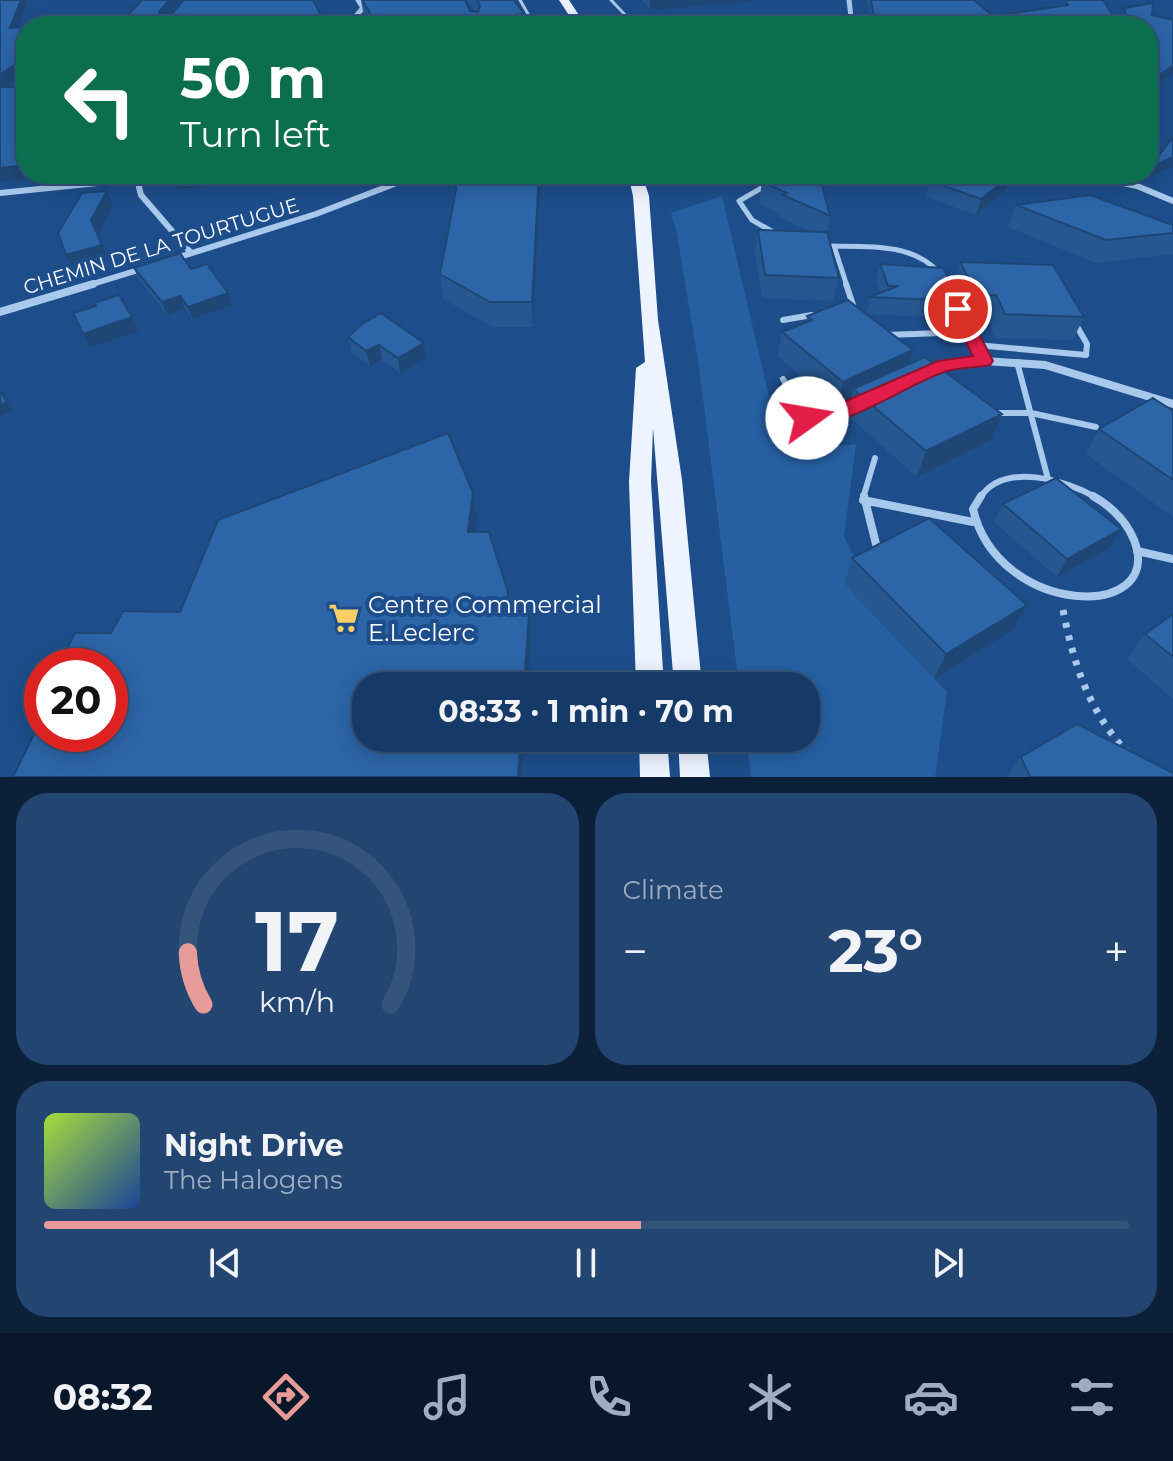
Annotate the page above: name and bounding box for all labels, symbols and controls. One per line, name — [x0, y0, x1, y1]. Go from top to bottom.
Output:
text: 50 m — [180, 44, 326, 112]
icon: left — [48, 48, 152, 152]
text: Turn left — [180, 112, 331, 156]
street label: CHEMIN DE LA TOURTUGUE — [20, 193, 302, 299]
pin — [924, 275, 992, 343]
icon: arrive — [936, 287, 980, 331]
position arrow — [765, 376, 849, 460]
place label: Centre Commercial E.Leclerc — [368, 590, 602, 647]
supermarket icon: Centre Commercial E.Leclerc — [327, 601, 361, 635]
speed limit sign: 20 — [24, 648, 128, 752]
text: 08:33 · 1 min · 70 m — [438, 693, 734, 730]
text: Climate — [623, 874, 724, 906]
text: 17 — [255, 890, 339, 992]
text: 23° — [828, 914, 923, 987]
text: − — [623, 924, 648, 978]
text: + — [1104, 924, 1129, 978]
text: km/h — [259, 984, 335, 1019]
text: Night Drive — [164, 1127, 344, 1164]
text: The Halogens — [164, 1164, 343, 1196]
icon: previous — [203, 1241, 247, 1285]
icon: pause — [564, 1241, 608, 1285]
icon: next — [926, 1241, 970, 1285]
icon: directions — [258, 1369, 314, 1425]
icon: music — [419, 1369, 475, 1425]
icon: phone — [581, 1369, 637, 1425]
icon: climate — [742, 1369, 798, 1425]
icon: car — [903, 1369, 959, 1425]
icon: filters — [1064, 1369, 1120, 1425]
text: 08:32 — [53, 1375, 153, 1419]

